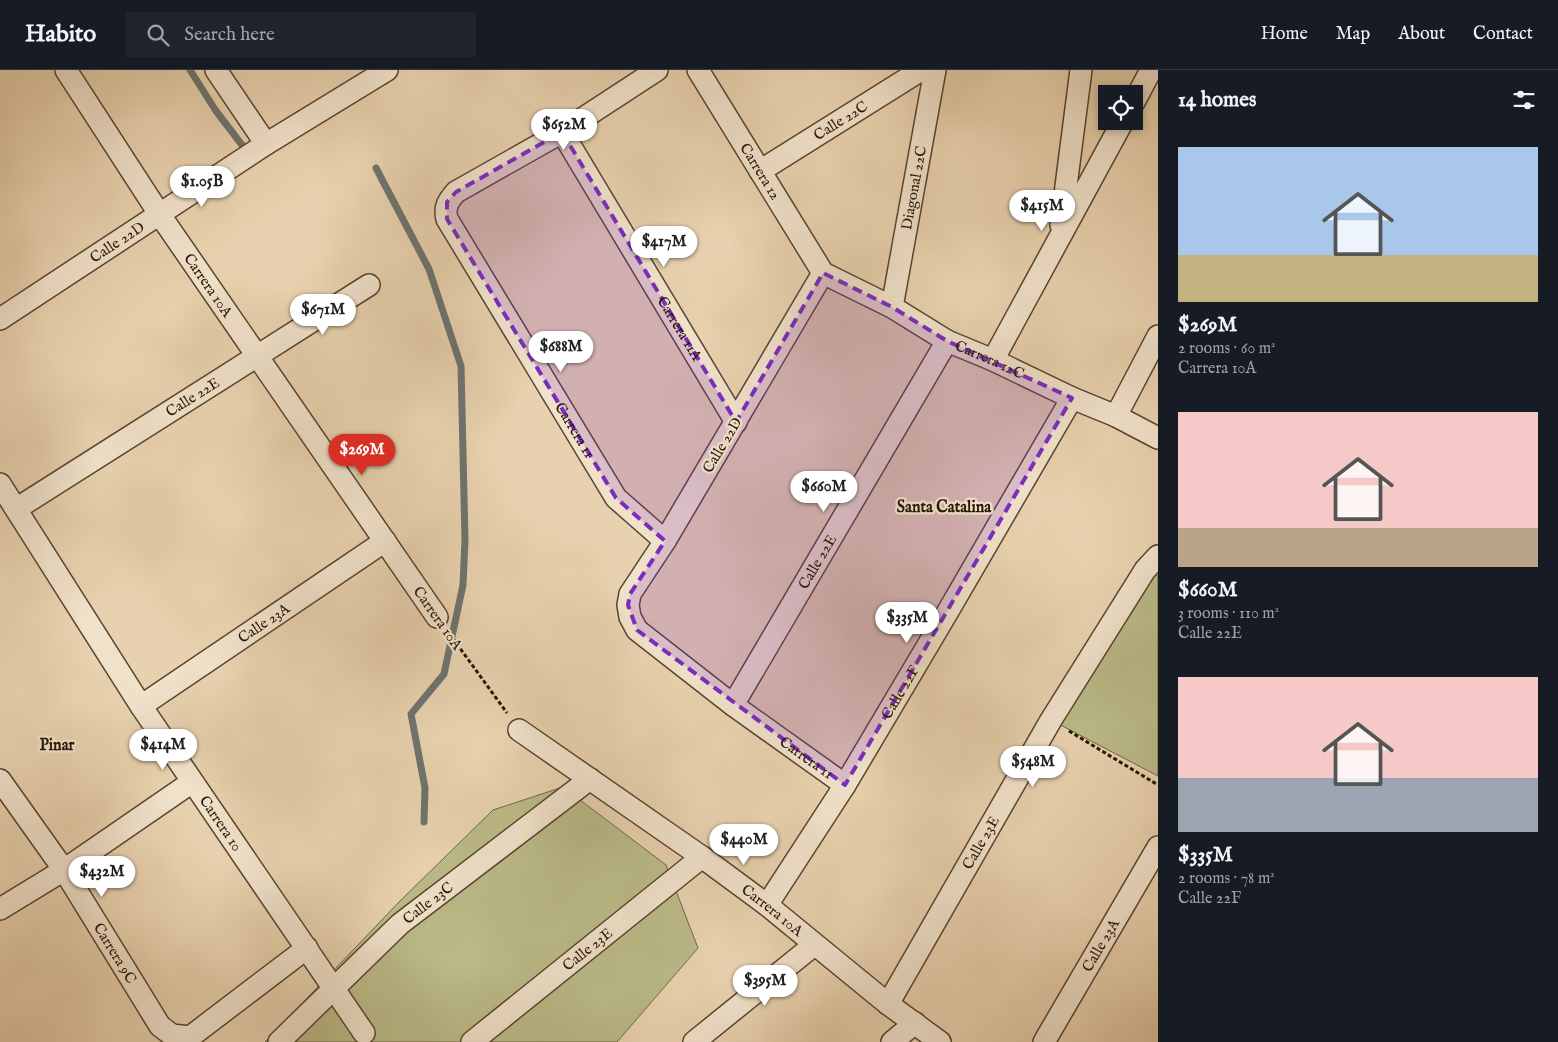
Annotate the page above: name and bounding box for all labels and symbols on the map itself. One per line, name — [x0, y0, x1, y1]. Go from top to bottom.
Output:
street label: Calle 22C — [810, 97, 872, 145]
pin: $652M — [529, 108, 599, 151]
street label: Carrera 12 — [735, 140, 785, 203]
street label: Diagonal 22C — [897, 144, 931, 232]
pin: $1.05B — [161, 166, 243, 208]
pin: $415M — [1007, 190, 1077, 232]
street label: Calle 22D — [86, 218, 148, 267]
pin: $417M — [629, 226, 699, 268]
street label: Carrera 10A — [179, 250, 237, 322]
street label: Carrera 11A — [653, 293, 706, 365]
pin: $671M — [288, 294, 358, 336]
pin: $688M — [526, 330, 596, 373]
street label: Carrera 12C — [952, 336, 1027, 384]
street label: Calle 22E — [162, 373, 223, 422]
street label: Carrera 11 — [550, 399, 599, 462]
street label: Calle 22D — [698, 414, 746, 477]
pin: $269M — [327, 434, 397, 476]
pin: $660M — [789, 470, 859, 513]
district label: Santa Catalina — [897, 498, 992, 518]
street label: Calle 22E — [794, 531, 841, 593]
street label: Carrera 10A — [409, 583, 467, 655]
street label: Calle 23A — [234, 599, 294, 648]
pin: $335M — [872, 602, 942, 644]
street label: Calle 22F — [877, 662, 924, 723]
pin: $414M — [128, 728, 198, 771]
street label: Carrera 11 — [776, 732, 837, 784]
district label: Pinar — [40, 736, 75, 756]
pin: $548M — [998, 746, 1068, 788]
street label: Carrera 10 — [195, 792, 246, 855]
street label: Calle 23E — [958, 813, 1004, 873]
pin: $440M — [709, 824, 779, 866]
pin: $432M — [67, 856, 137, 898]
street label: Calle 23C — [399, 878, 458, 929]
street label: Carrera 10A — [737, 880, 808, 941]
street label: Calle 23A — [1078, 915, 1124, 976]
street label: Carrera 9C — [89, 920, 141, 987]
street label: Calle 23E — [559, 924, 616, 975]
pin: $395M — [730, 964, 800, 1007]

